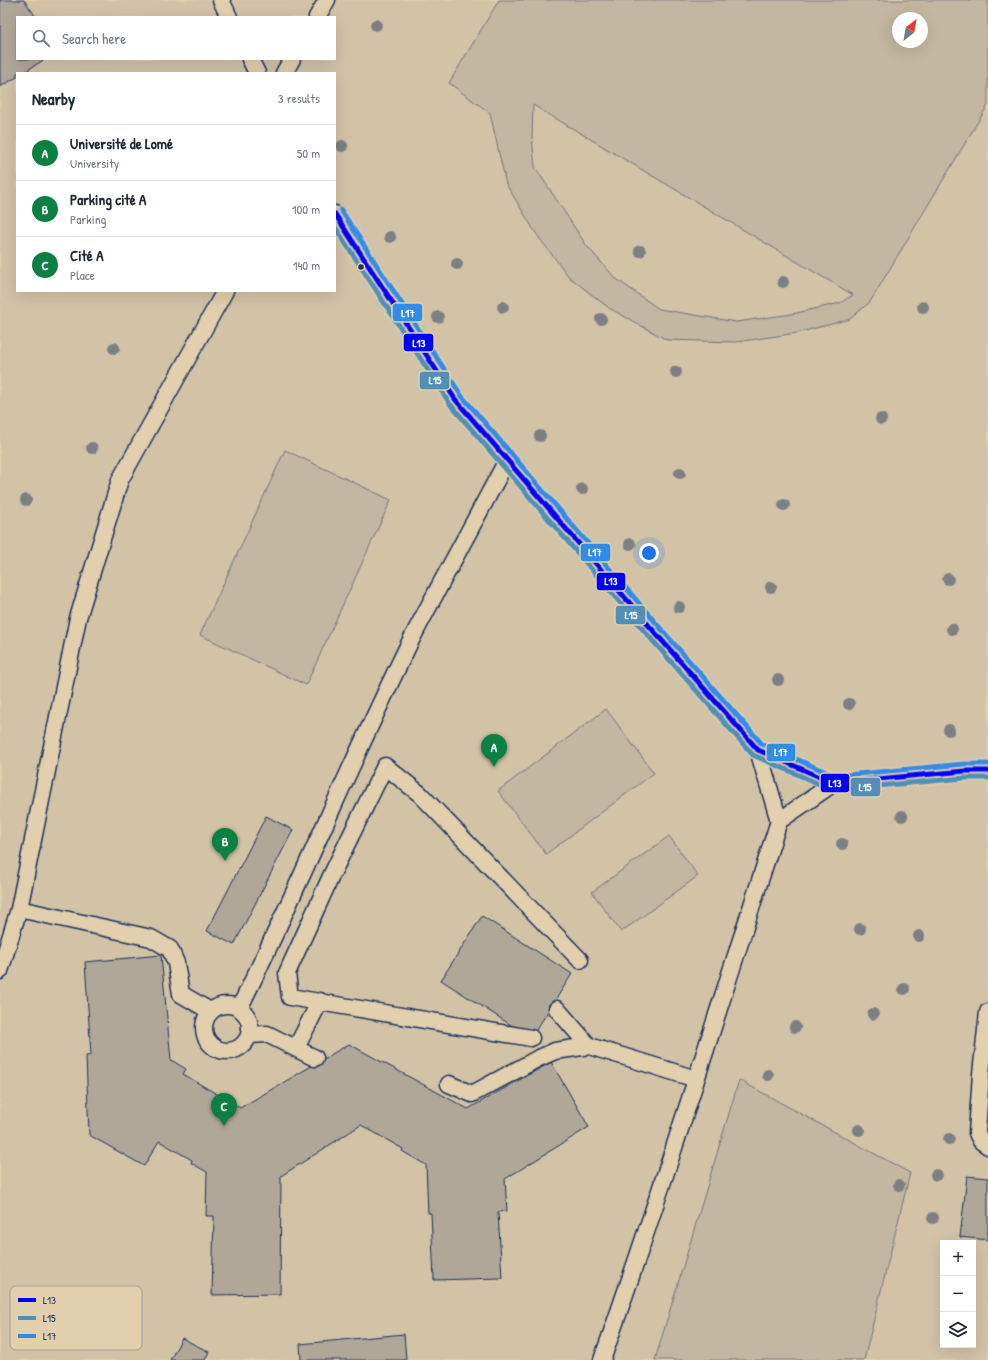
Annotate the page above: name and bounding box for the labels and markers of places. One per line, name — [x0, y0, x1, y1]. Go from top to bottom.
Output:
unlabelled marker — [356, 262, 366, 272]
pin: A — [481, 734, 507, 767]
pin: B — [212, 828, 238, 861]
pin: C — [211, 1093, 237, 1126]

